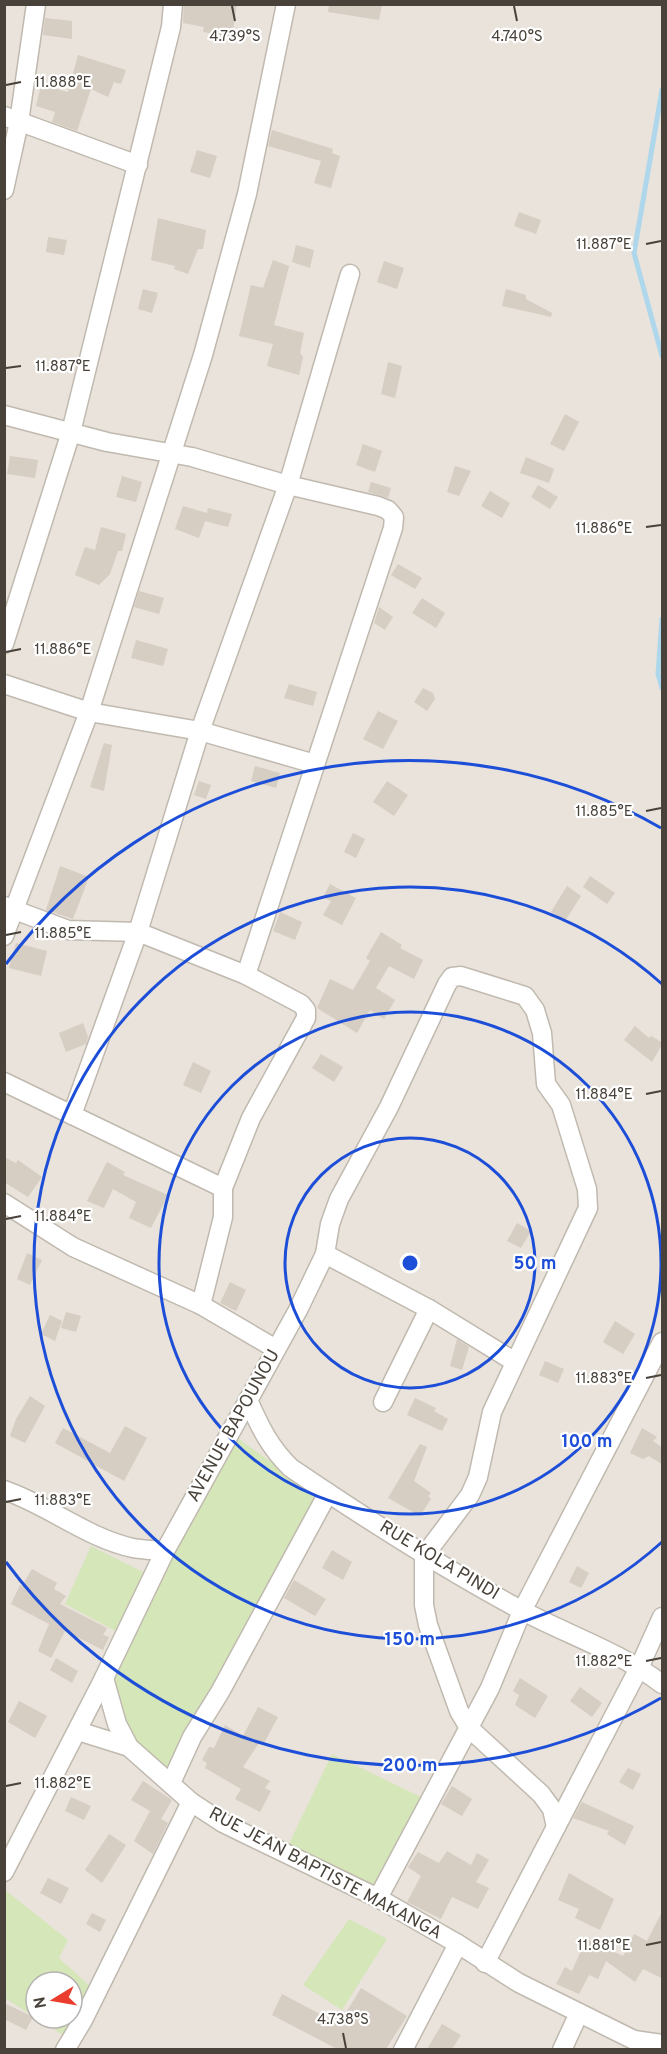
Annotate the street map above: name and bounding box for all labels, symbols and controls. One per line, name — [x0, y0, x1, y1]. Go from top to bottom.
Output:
text: 4.739°S — [209, 28, 261, 47]
text: 4.740°S — [491, 28, 543, 47]
text: 11.888°E — [34, 74, 92, 93]
text: 11.887°E — [576, 236, 632, 255]
text: 11.887°E — [35, 358, 91, 377]
text: 11.886°E — [576, 520, 632, 539]
text: 11.886°E — [35, 641, 91, 660]
text: 11.885°E — [575, 803, 633, 822]
text: 11.885°E — [34, 925, 92, 944]
text: 11.884°E — [575, 1086, 633, 1105]
text: 11.884°E — [34, 1208, 92, 1227]
centre of rings — [400, 1253, 420, 1273]
text: 50 m — [513, 1253, 557, 1276]
street label: AVENUE BAPOUNOU — [182, 1346, 286, 1506]
text: 11.883°E — [576, 1370, 632, 1389]
text: 100 m — [561, 1431, 613, 1454]
text: 11.883°E — [35, 1492, 91, 1511]
street label: RUE KOLA PINDI — [375, 1516, 503, 1606]
text: 150 m — [385, 1629, 435, 1652]
text: 11.882°E — [576, 1653, 632, 1672]
text: 200 m — [382, 1755, 438, 1778]
text: 11.882°E — [35, 1775, 91, 1794]
street label: RUE JEAN BAPTISTE MAKANGA — [204, 1803, 446, 1945]
text: 11.881°E — [577, 1937, 631, 1956]
north arrow — [24, 1970, 84, 2030]
text: N — [30, 1995, 52, 2010]
text: 4.738°S — [317, 2011, 369, 2030]

